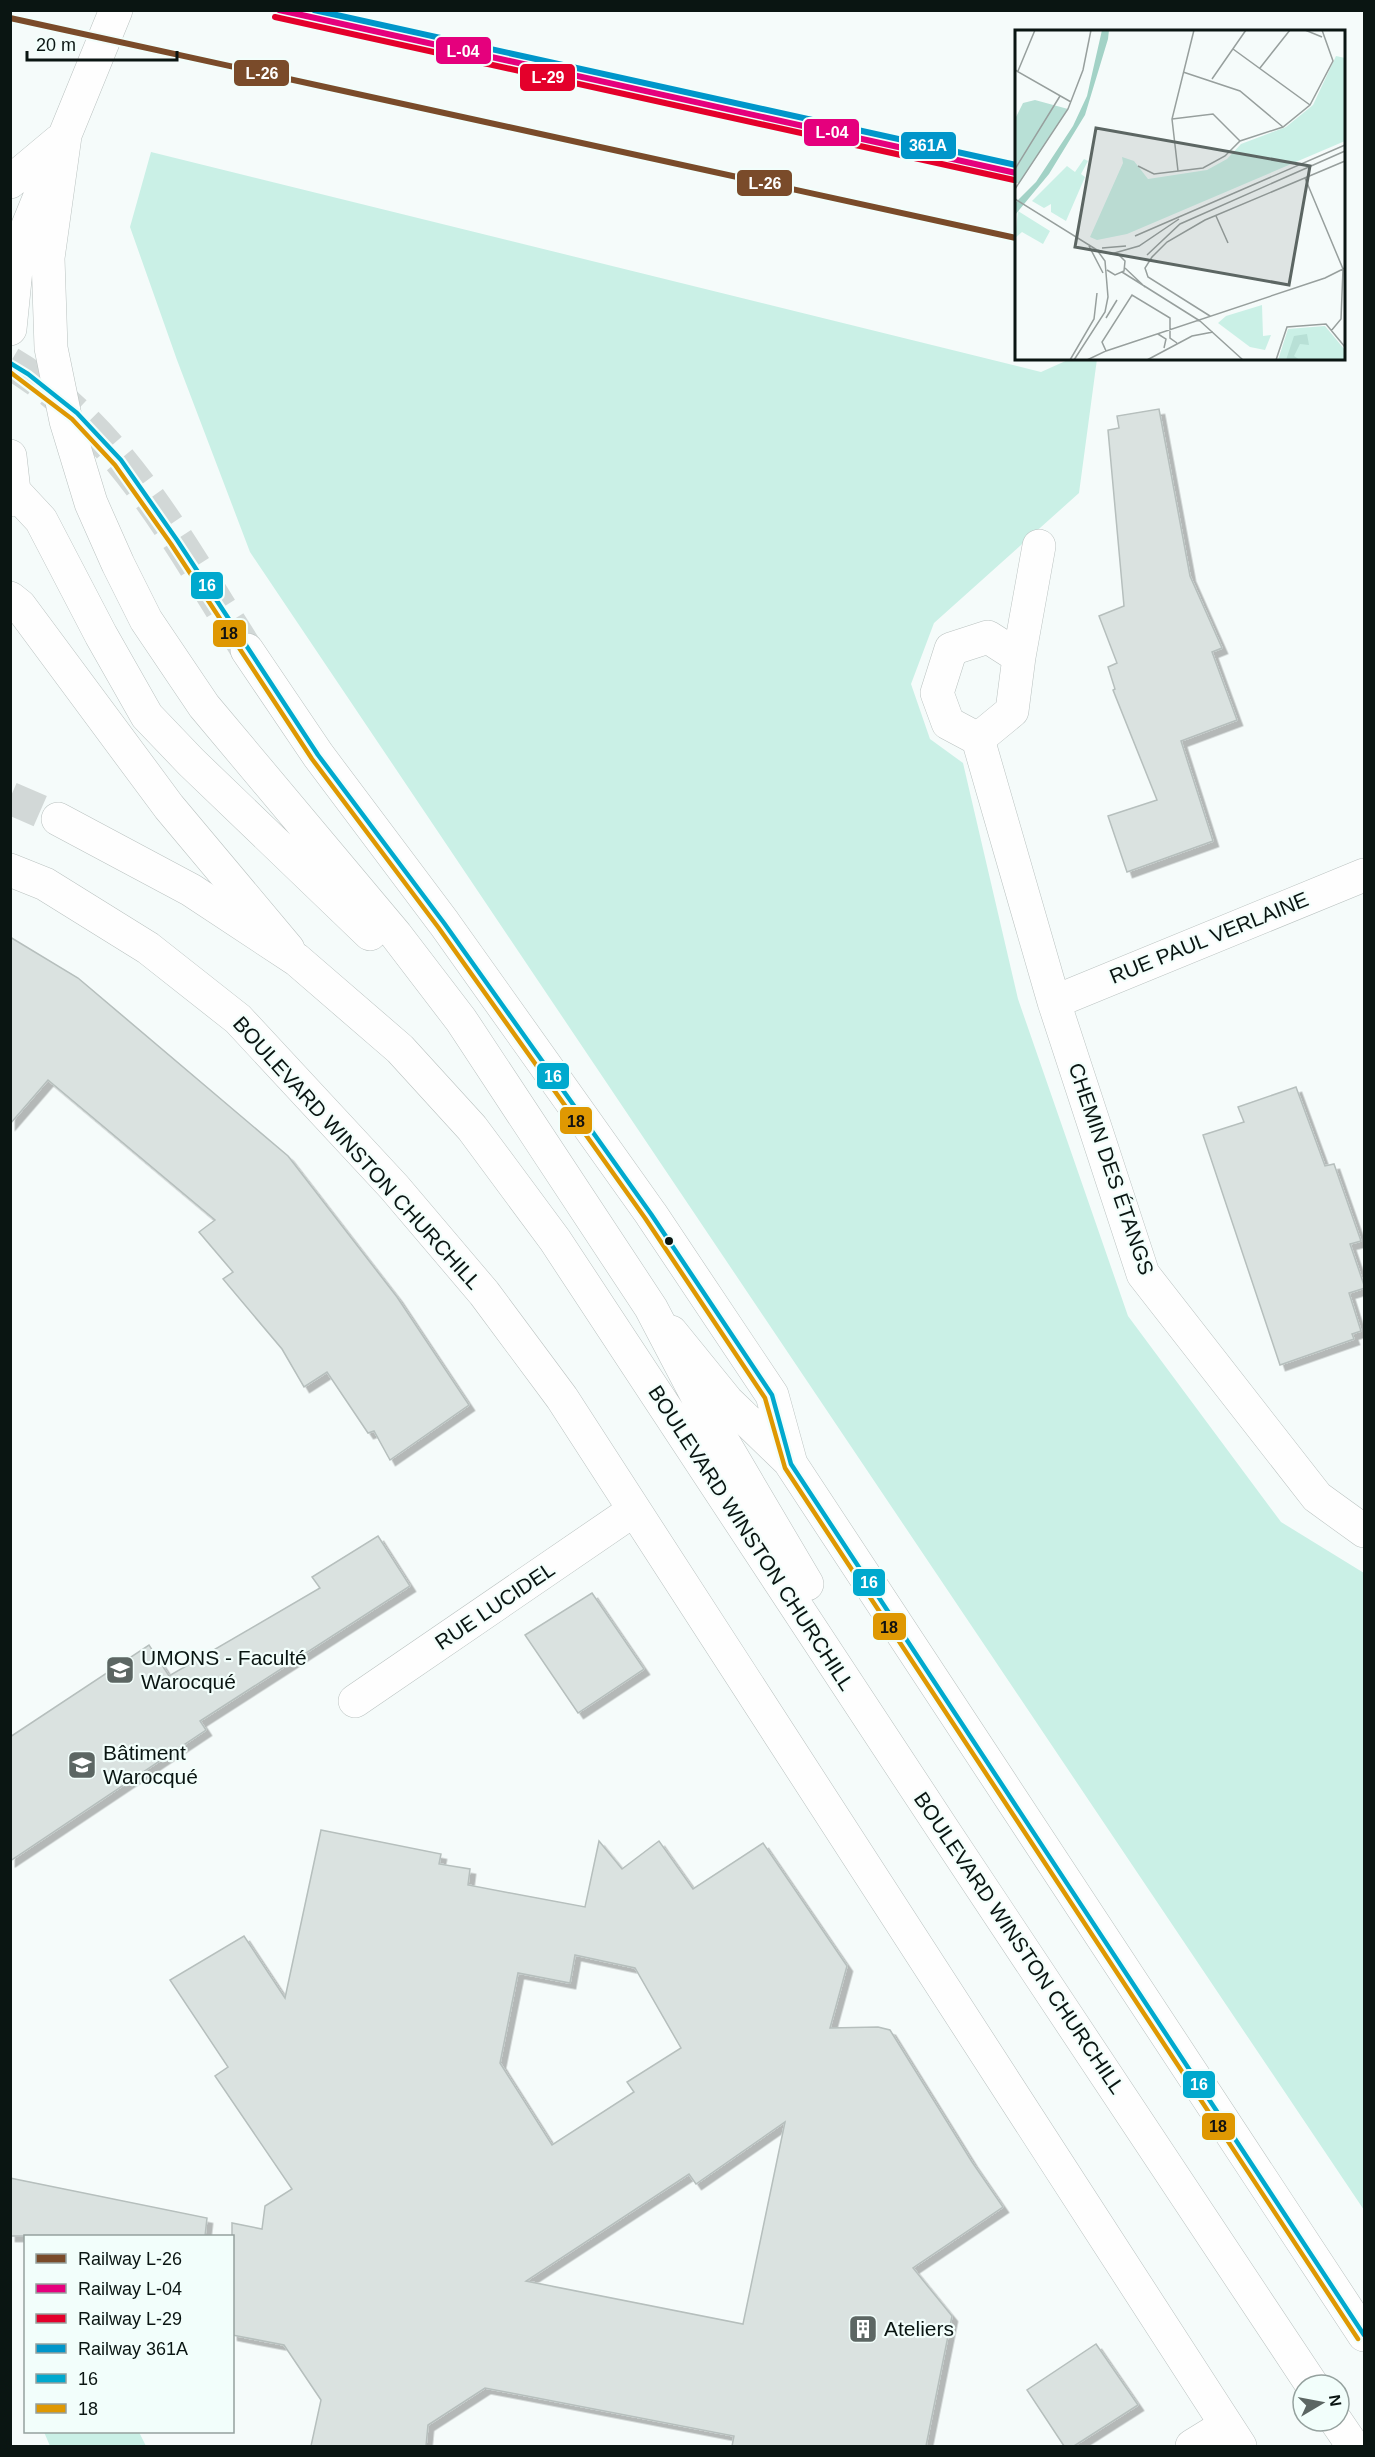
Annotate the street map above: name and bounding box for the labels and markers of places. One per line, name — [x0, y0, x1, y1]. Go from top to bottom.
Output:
unlabelled marker — [663, 1235, 675, 1247]
place label: UMONS - Faculté Warocqué — [141, 1646, 307, 1693]
school or university icon: UMONS - Faculté Warocqué — [104, 1654, 136, 1686]
place label: Bâtiment Warocqué — [103, 1741, 198, 1788]
school or university icon: Bâtiment Warocqué — [66, 1749, 98, 1781]
building icon: Ateliers — [847, 2313, 879, 2345]
place label: Ateliers — [884, 2317, 954, 2340]

